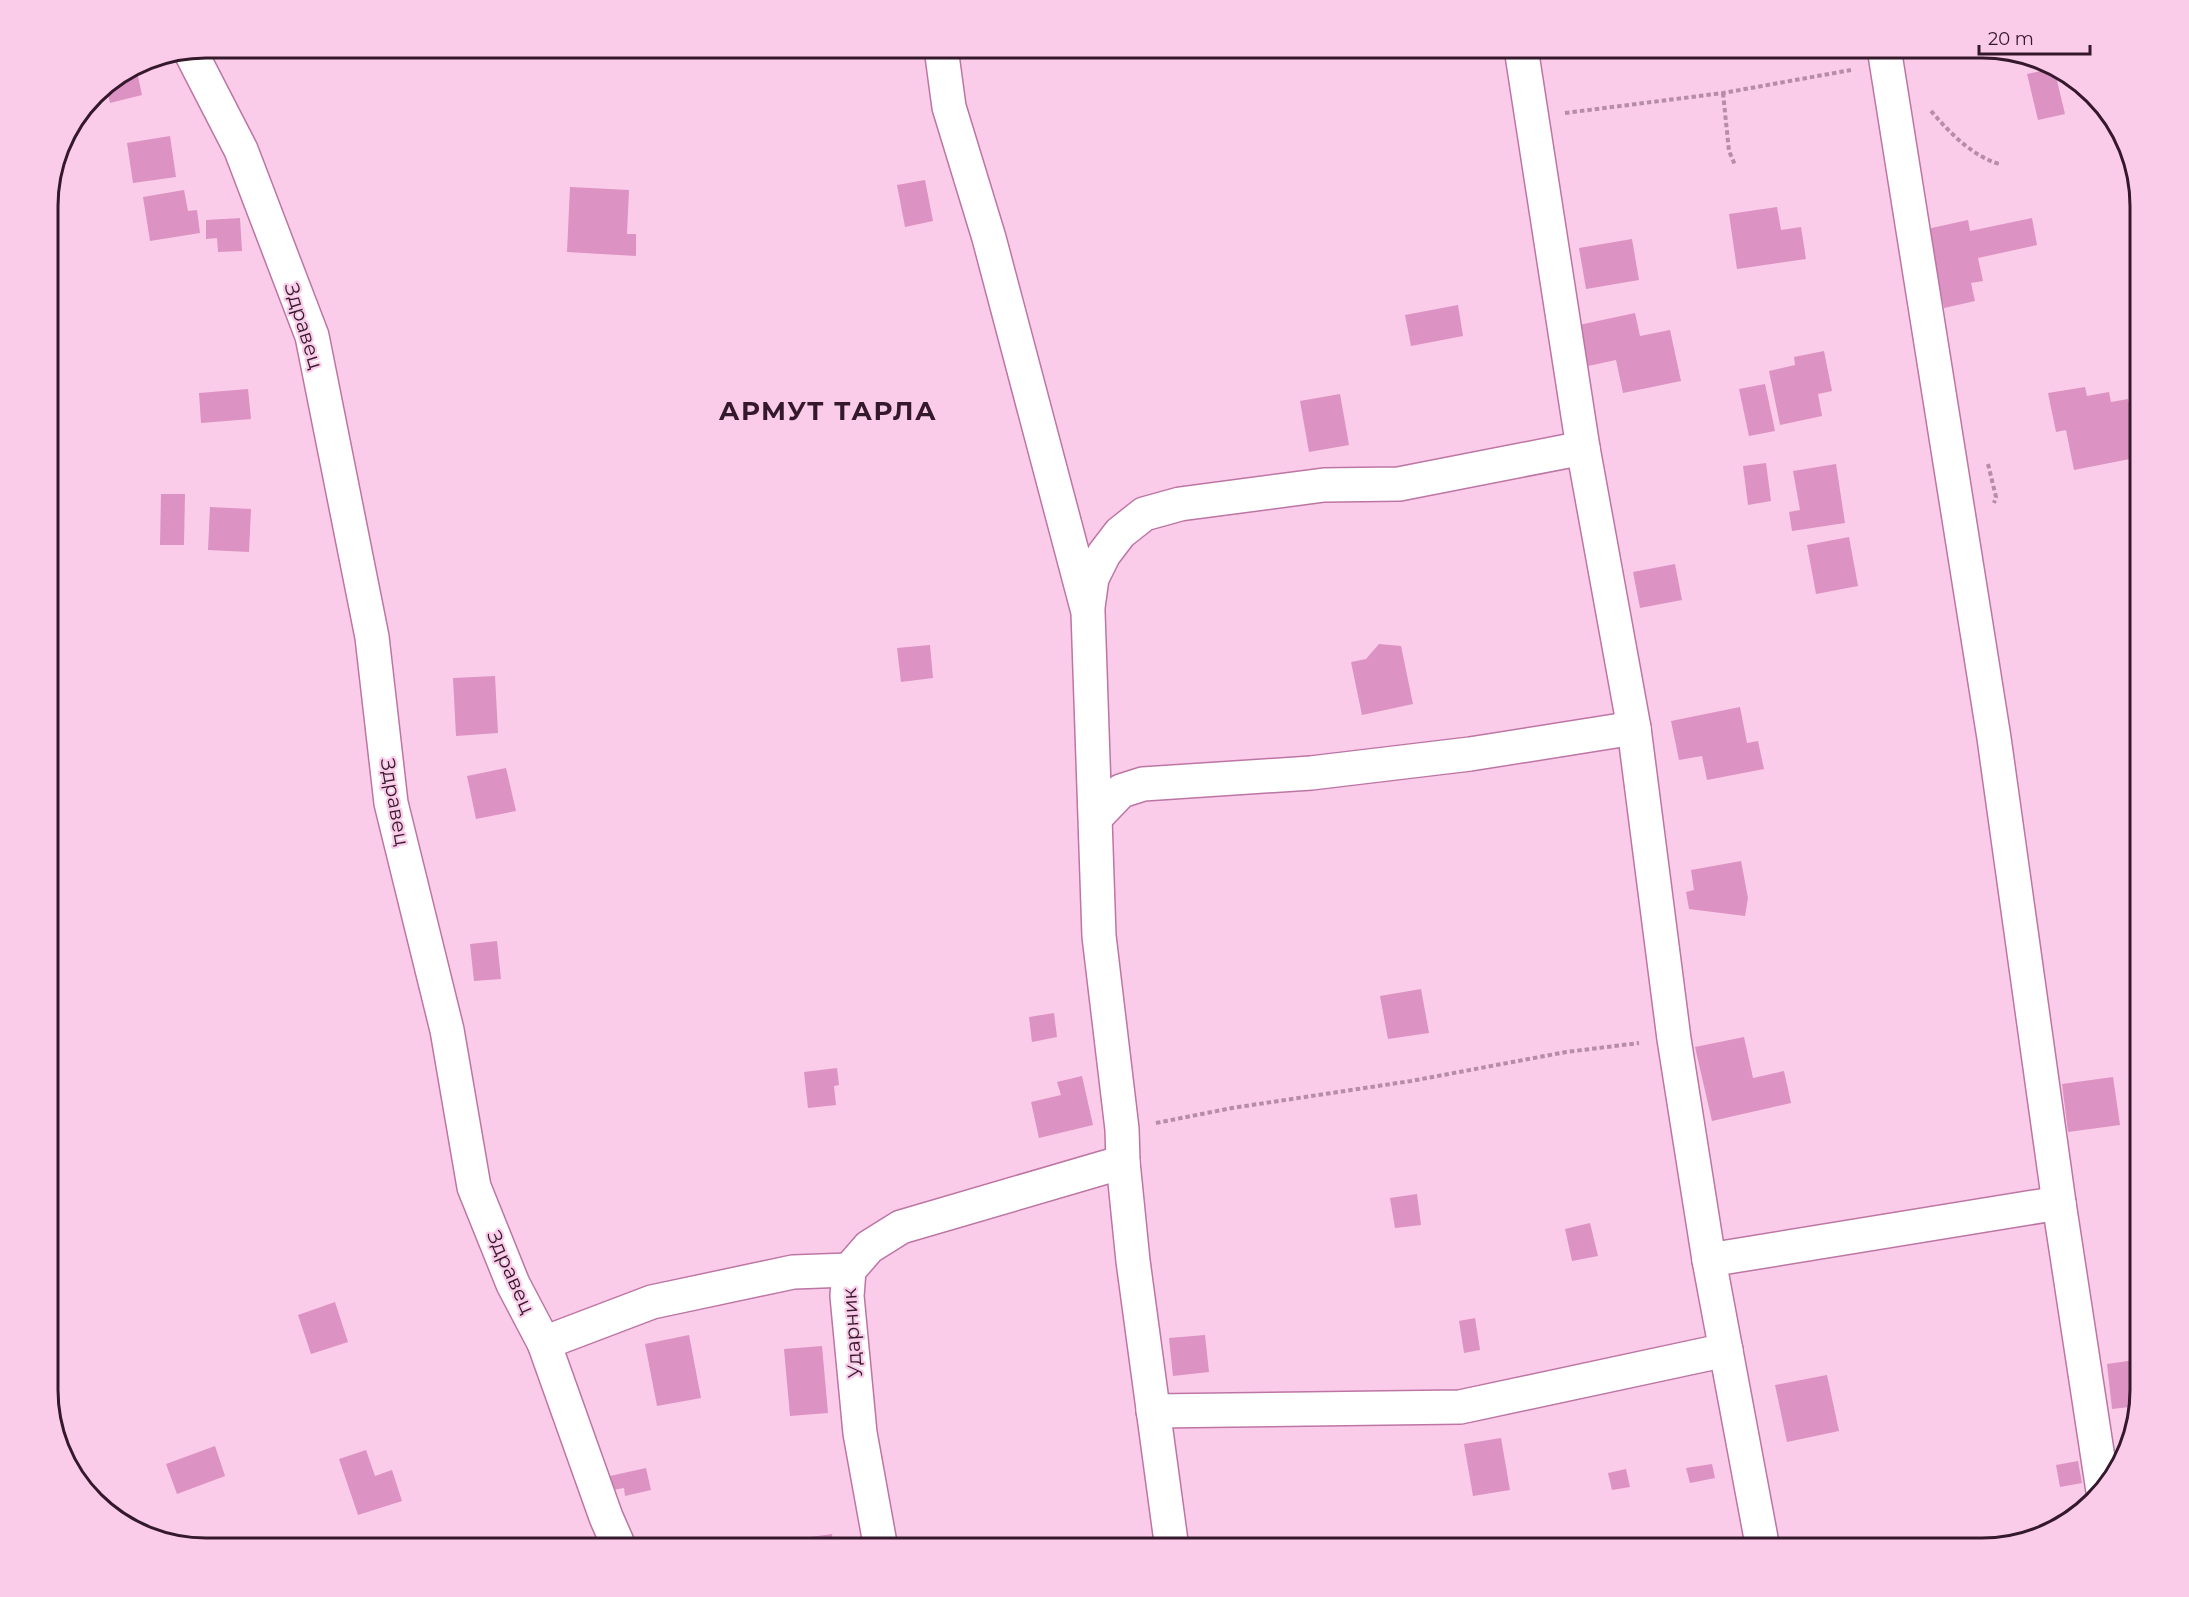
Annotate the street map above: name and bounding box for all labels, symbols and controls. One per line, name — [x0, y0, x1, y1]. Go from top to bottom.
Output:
scale bar — [1979, 18, 2090, 56]
text: 20 m — [1988, 28, 2034, 50]
street label: Здравец — [280, 280, 328, 372]
district label: АРМУТ ТАРЛА — [719, 395, 937, 427]
street label: Здравец — [375, 756, 415, 848]
street label: Здравец — [482, 1226, 540, 1318]
street label: Ударник — [837, 1287, 867, 1379]

